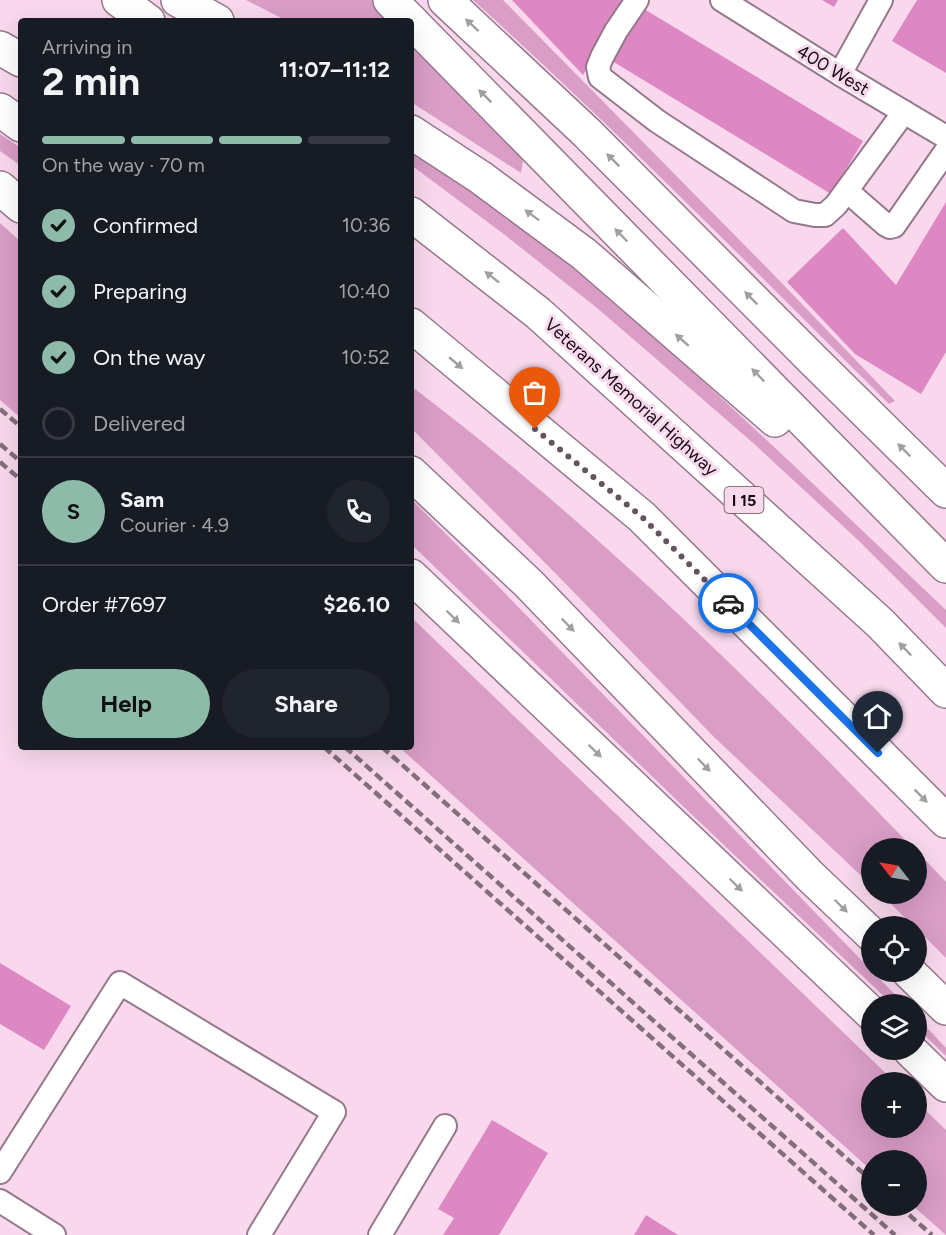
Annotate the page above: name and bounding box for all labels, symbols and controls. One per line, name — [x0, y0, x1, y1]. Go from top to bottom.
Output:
one-way arrow — [465, 19, 479, 33]
text: Arriving in — [42, 35, 132, 59]
street label: 400 West — [793, 40, 873, 100]
text: 11:07–11:12 — [279, 56, 390, 83]
text: 2 min — [42, 58, 140, 105]
one-way arrow — [478, 90, 492, 104]
text: On the way · 70 m — [42, 153, 205, 177]
one-way arrow — [607, 153, 621, 167]
icon: check — [42, 209, 75, 242]
one-way arrow — [525, 210, 540, 222]
text: Confirmed — [93, 212, 198, 239]
text: 10:36 — [342, 213, 390, 237]
one-way arrow — [615, 229, 629, 243]
one-way arrow — [484, 272, 499, 284]
icon: check — [42, 275, 75, 308]
text: Preparing — [93, 278, 187, 305]
text: 10:40 — [339, 279, 390, 303]
one-way arrow — [744, 290, 758, 305]
street label: Veterans Memorial Highway — [540, 313, 723, 481]
one-way arrow — [675, 333, 690, 346]
icon: check — [42, 341, 75, 374]
text: On the way — [93, 344, 205, 371]
text: 10:52 — [341, 345, 390, 369]
one-way arrow — [448, 356, 464, 369]
pin — [509, 367, 560, 429]
one-way arrow — [751, 368, 765, 382]
icon: bag — [518, 376, 551, 409]
text: Delivered — [93, 410, 186, 437]
one-way arrow — [897, 443, 912, 457]
button: phone — [327, 480, 390, 543]
text: Sam — [120, 486, 164, 513]
road number: I 15 — [724, 487, 764, 513]
text: S — [67, 498, 80, 525]
text: Courier · 4.9 — [120, 513, 229, 537]
courier — [698, 573, 758, 633]
icon: car — [712, 587, 745, 620]
text: Order #7697 — [42, 591, 167, 618]
text: $26.10 — [323, 591, 390, 618]
one-way arrow — [446, 609, 460, 623]
one-way arrow — [561, 617, 575, 632]
one-way arrow — [898, 641, 912, 656]
button: Help — [42, 669, 210, 738]
button: Share — [222, 669, 390, 738]
pin — [852, 691, 903, 753]
icon: home — [861, 700, 894, 733]
one-way arrow — [587, 744, 602, 758]
one-way arrow — [696, 758, 710, 772]
one-way arrow — [913, 788, 927, 802]
north arrow — [861, 838, 927, 904]
map controls — [861, 838, 927, 1216]
one-way arrow — [729, 878, 744, 892]
one-way arrow — [833, 898, 847, 912]
button: locate — [861, 916, 927, 982]
button: layers — [861, 994, 927, 1060]
button: + — [861, 1072, 927, 1138]
button: − — [861, 1150, 927, 1216]

